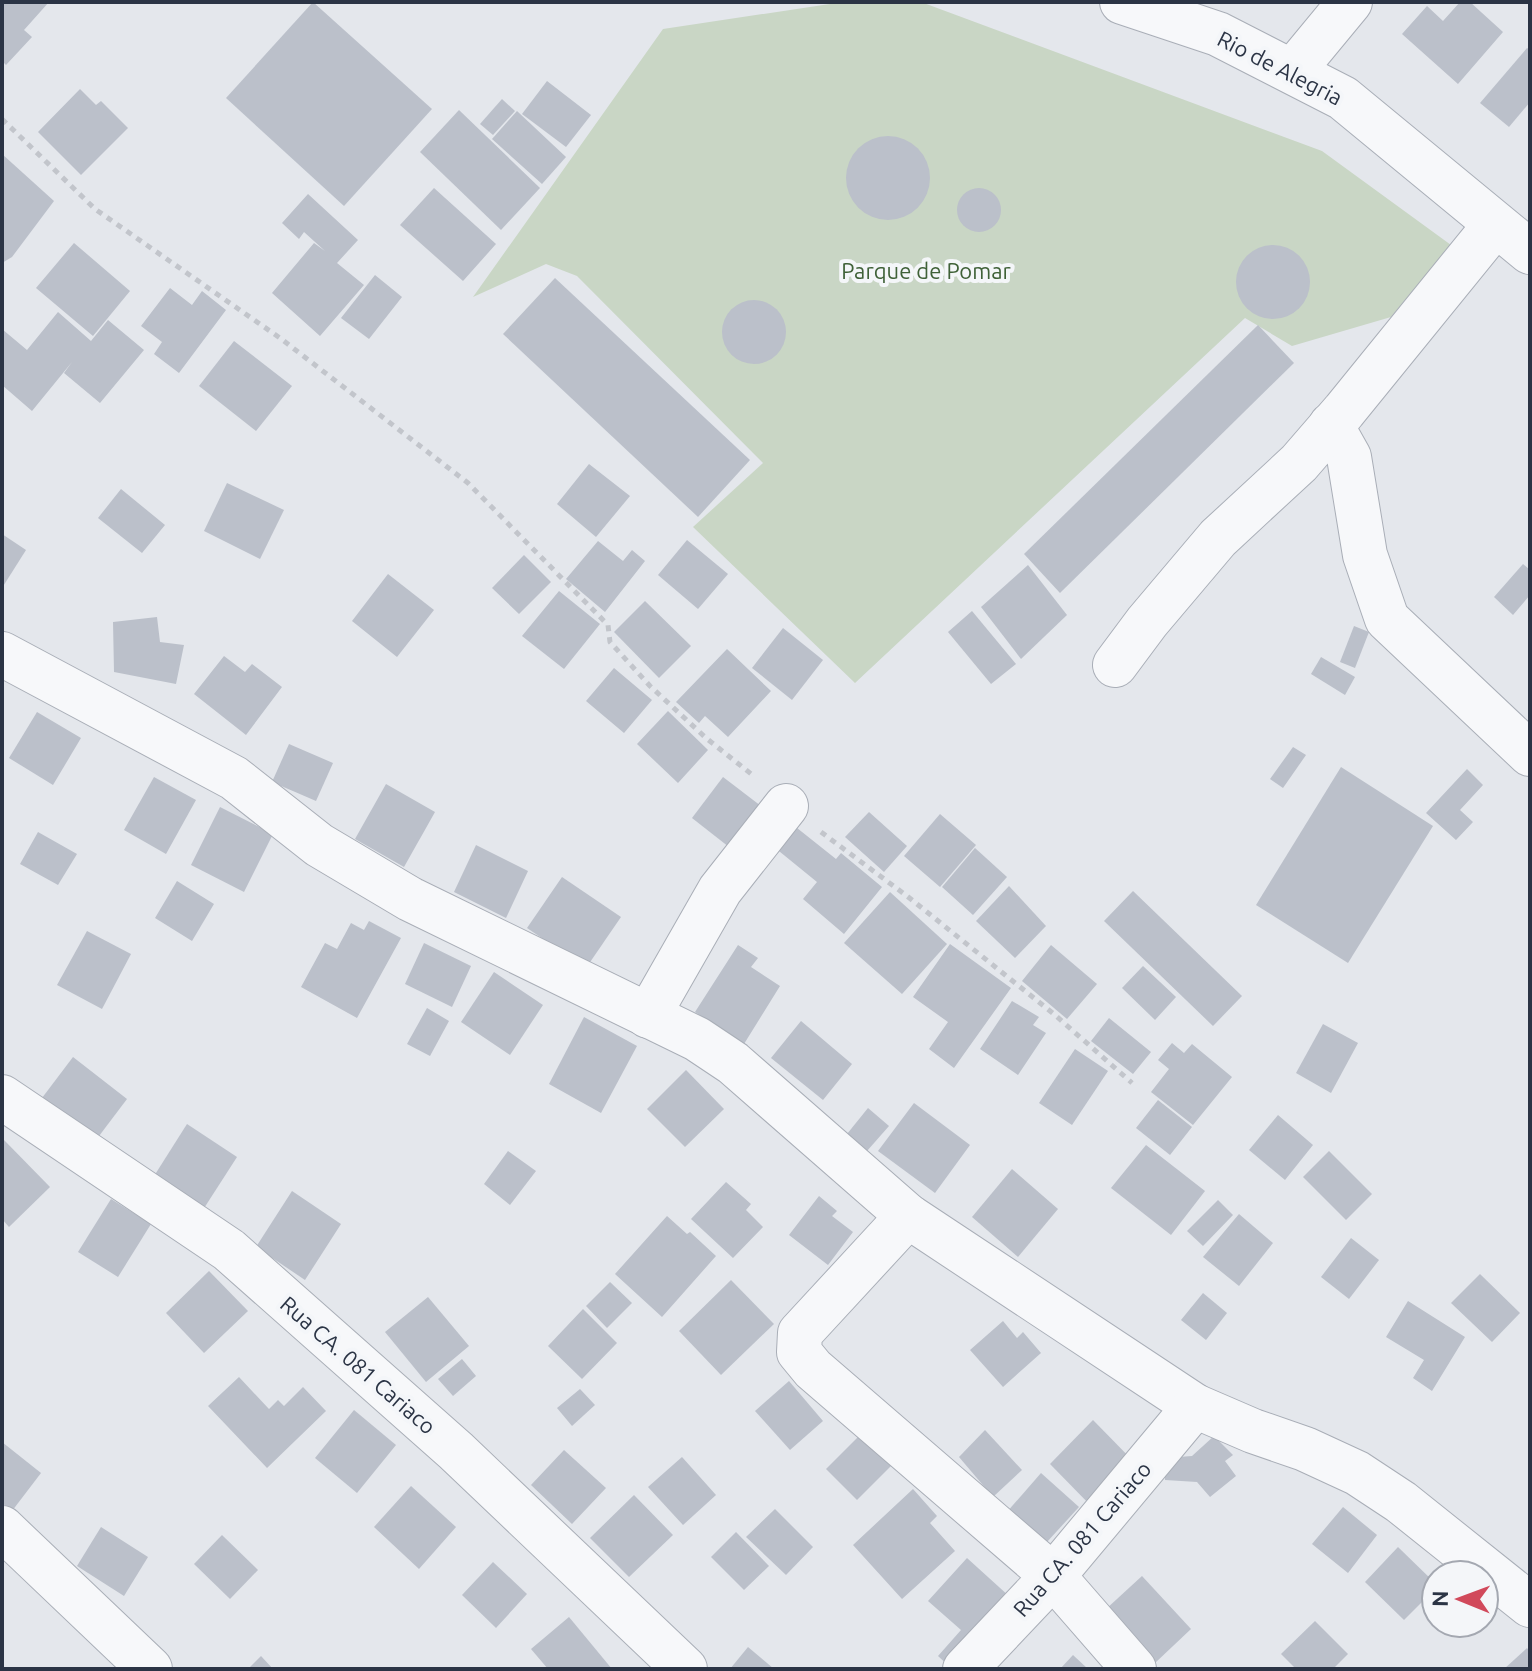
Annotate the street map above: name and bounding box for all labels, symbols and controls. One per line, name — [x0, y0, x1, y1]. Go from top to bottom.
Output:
street label: Rio de Alegria — [1214, 25, 1347, 110]
park label: Parque de Pomar — [841, 258, 1011, 283]
street label: Rua CA. 081 Cariaco — [276, 1291, 441, 1439]
street label: Rua CA. 081 Cariaco — [1008, 1456, 1156, 1621]
north arrow — [1420, 1559, 1500, 1639]
text: N — [1427, 1590, 1452, 1607]

